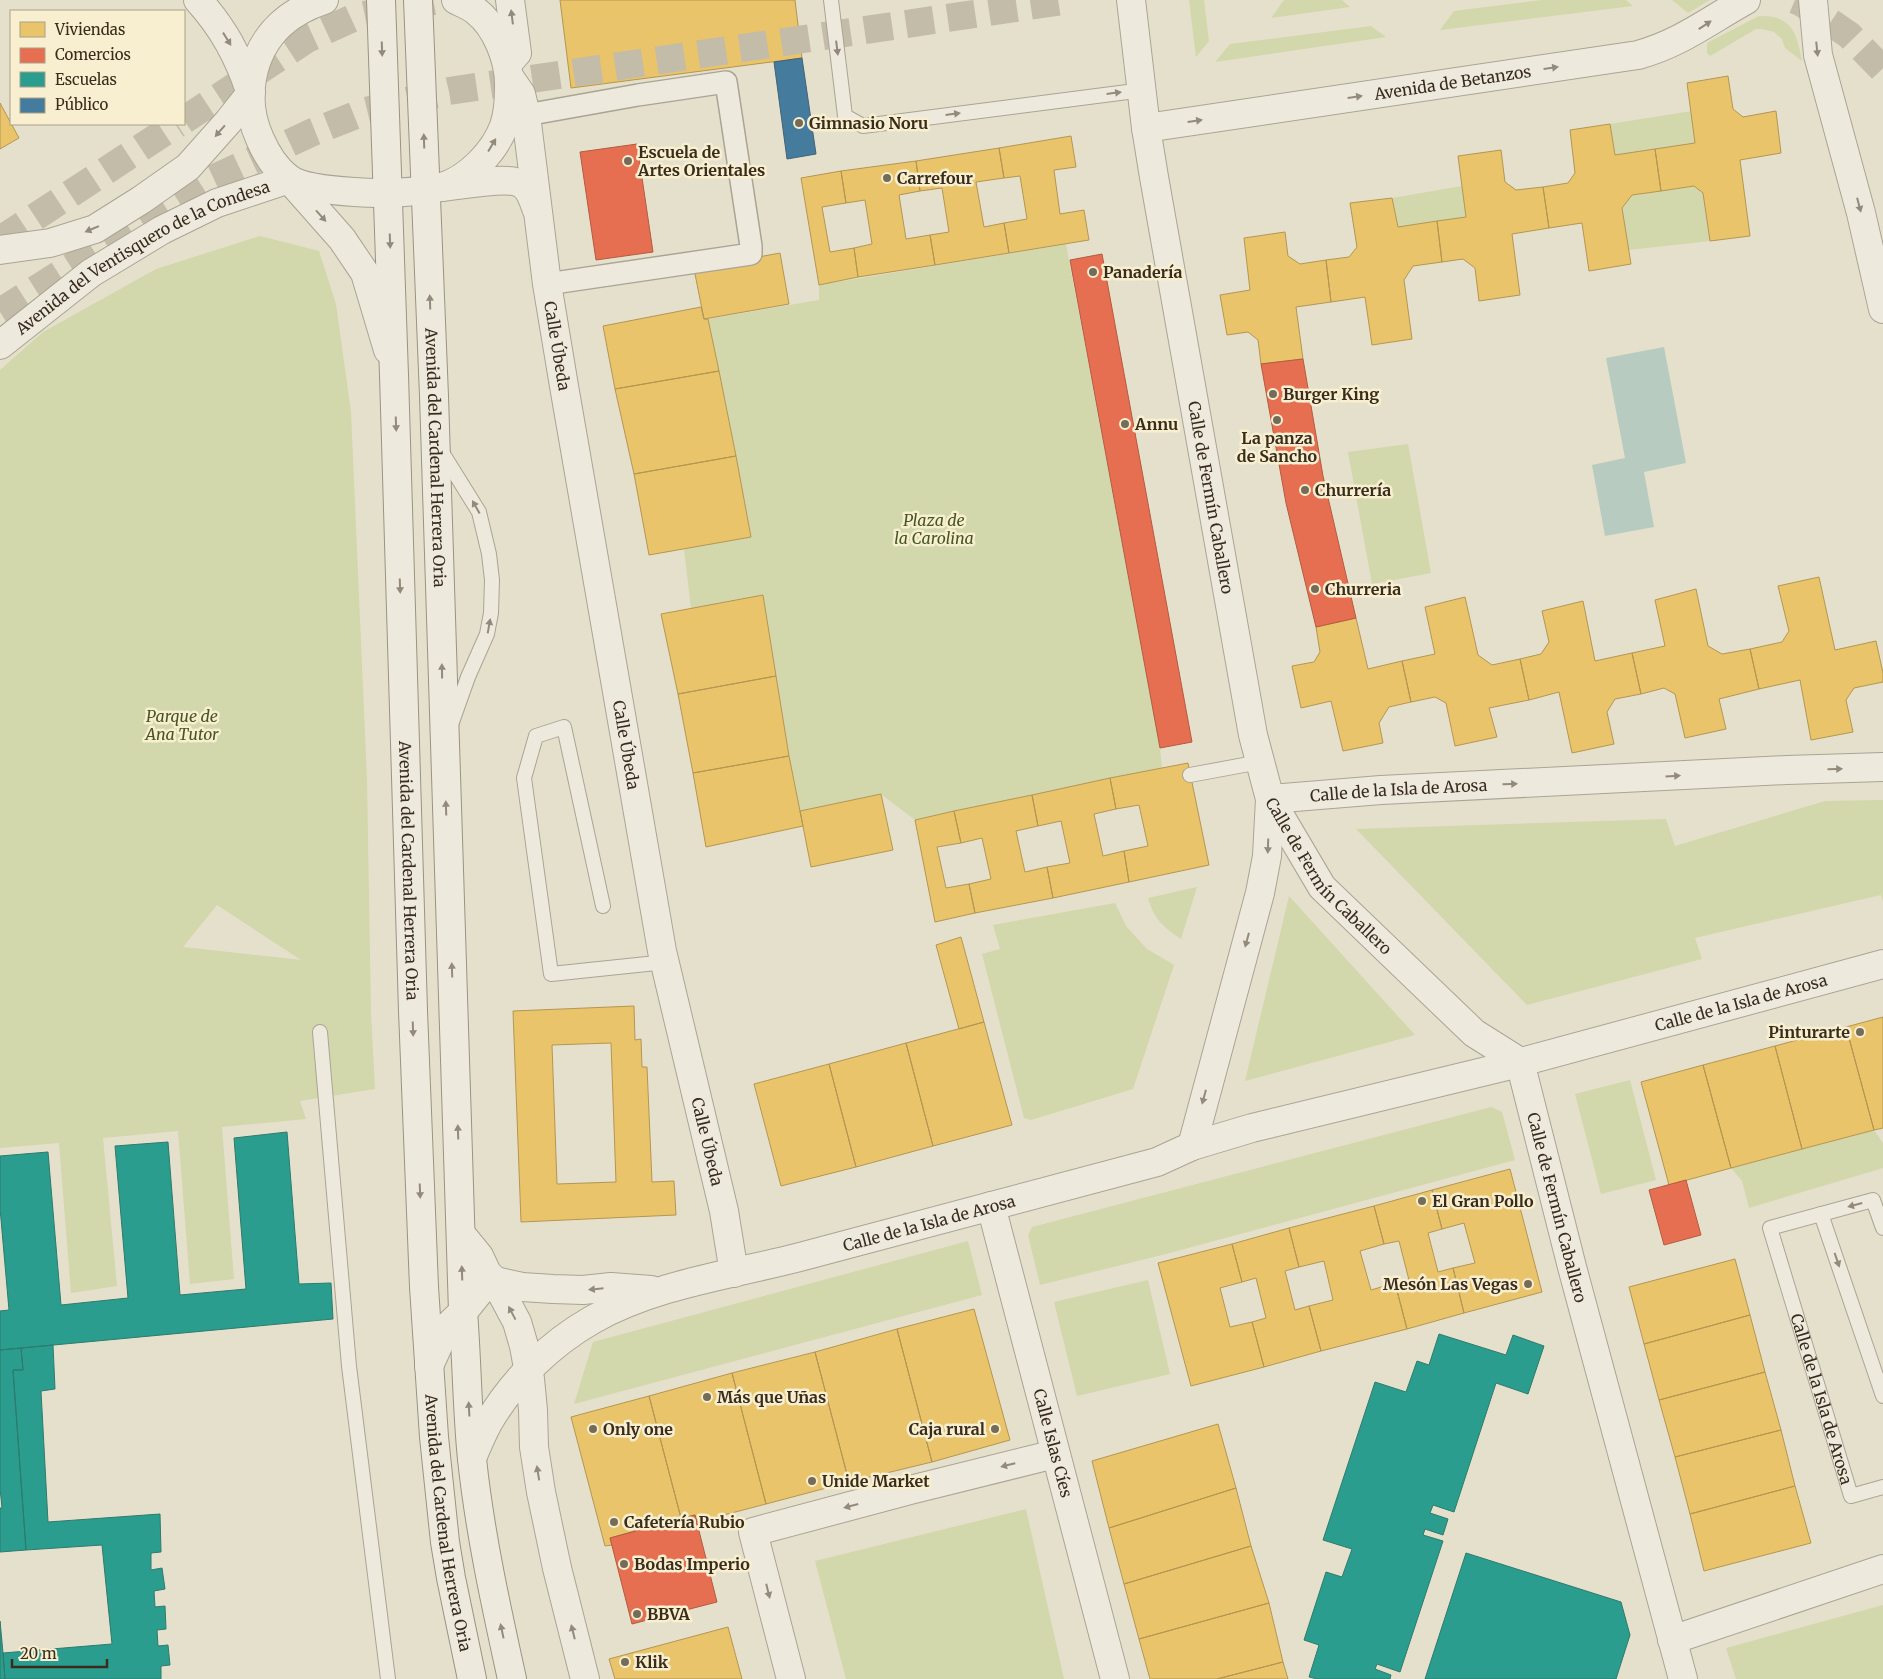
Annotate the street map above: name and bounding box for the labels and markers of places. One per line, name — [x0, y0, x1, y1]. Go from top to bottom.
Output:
place label: Gimnasio Noru — [809, 113, 928, 133]
marker: Gimnasio Noru — [793, 117, 805, 129]
place label: Escuela de Artes Orientales — [637, 142, 765, 180]
marker: Escuela de Artes Orientales — [622, 155, 634, 167]
place label: Carrefour — [897, 168, 974, 188]
marker: Carrefour — [881, 172, 893, 184]
place label: Panadería — [1103, 262, 1182, 282]
marker: Panadería — [1087, 266, 1099, 278]
place label: Burger King — [1283, 384, 1379, 404]
marker: Burger King — [1267, 388, 1279, 400]
place label: Annu — [1134, 414, 1178, 434]
marker: La panza de Sancho — [1271, 414, 1283, 426]
marker: Annu — [1119, 418, 1131, 430]
place label: La panza de Sancho — [1237, 428, 1318, 466]
place label: Churrería — [1315, 480, 1391, 500]
marker: Churrería — [1299, 484, 1311, 496]
place label: Churreria — [1325, 579, 1401, 599]
marker: Churreria — [1309, 583, 1321, 595]
place label: Pinturarte — [1768, 1022, 1850, 1042]
marker: Pinturarte — [1854, 1026, 1866, 1038]
place label: El Gran Pollo — [1432, 1191, 1534, 1211]
marker: El Gran Pollo — [1416, 1195, 1428, 1207]
place label: Mesón Las Vegas — [1383, 1274, 1518, 1294]
marker: Mesón Las Vegas — [1522, 1278, 1534, 1290]
place label: Más que Uñas — [717, 1387, 826, 1407]
marker: Más que Uñas — [701, 1391, 713, 1403]
place label: Only one — [603, 1419, 673, 1439]
place label: Caja rural — [909, 1419, 985, 1439]
marker: Only one — [587, 1423, 599, 1435]
marker: Caja rural — [989, 1423, 1001, 1435]
place label: Unide Market — [822, 1471, 930, 1491]
marker: Unide Market — [806, 1475, 818, 1487]
place label: Cafetería Rubio — [624, 1512, 745, 1532]
marker: Cafetería Rubio — [608, 1516, 620, 1528]
place label: Bodas Imperio — [634, 1554, 750, 1574]
marker: Bodas Imperio — [618, 1558, 630, 1570]
place label: BBVA — [647, 1604, 691, 1624]
marker: BBVA — [631, 1608, 643, 1620]
place label: Klik — [635, 1652, 669, 1672]
marker: Klik — [619, 1656, 631, 1668]

